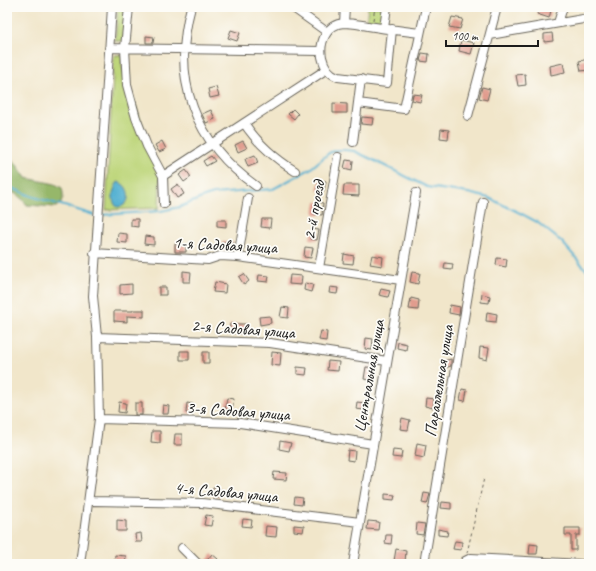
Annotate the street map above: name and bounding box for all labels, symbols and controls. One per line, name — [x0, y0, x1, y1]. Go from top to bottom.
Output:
scale bar — [446, 22, 538, 48]
text: 100 m — [452, 28, 479, 44]
street label: 2-й проезд — [298, 177, 330, 241]
street label: 1-я Садовая улица — [173, 232, 278, 258]
street label: 2-я Садовая улица — [191, 315, 297, 343]
street label: Центральная улица — [349, 317, 390, 434]
street label: Параллельная улица — [420, 322, 458, 438]
street label: 3-я Садовая улица — [186, 397, 292, 425]
street label: 4-я Садовая улица — [173, 477, 280, 507]

